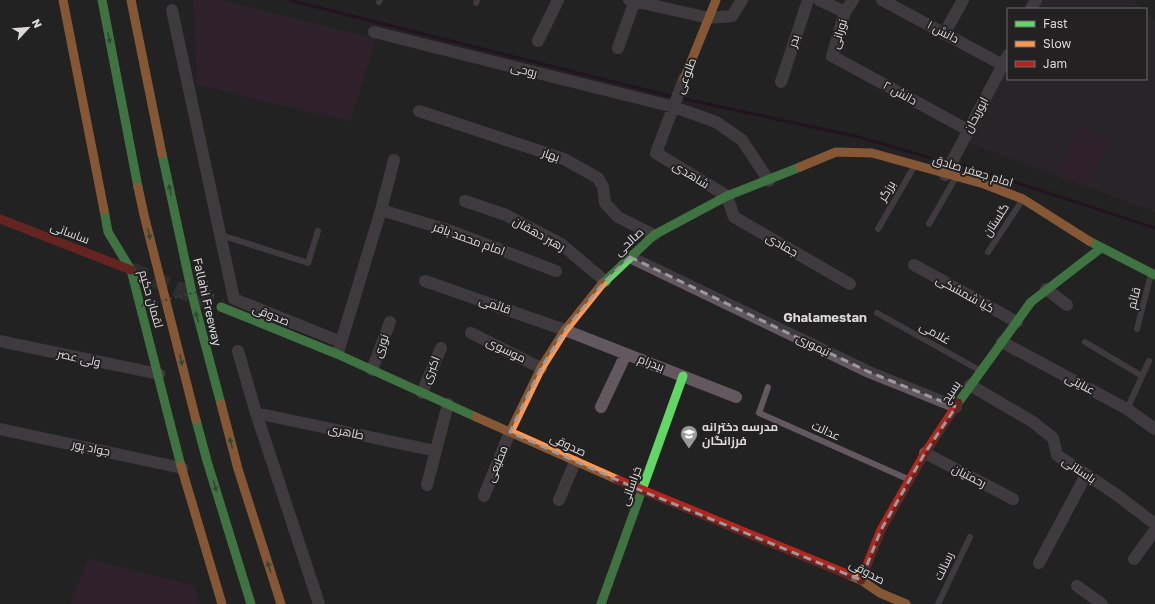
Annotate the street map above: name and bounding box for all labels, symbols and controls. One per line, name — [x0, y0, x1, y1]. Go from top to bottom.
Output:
north arrow — [8, 8, 48, 48]
legend — [1007, 8, 1147, 80]
text: Fast — [1043, 16, 1068, 31]
text: N — [30, 17, 45, 30]
street label: نورانی — [827, 17, 850, 51]
street label: دانش ۱ — [925, 17, 962, 46]
one-way arrow — [107, 32, 113, 44]
street label: بدر — [784, 32, 803, 50]
text: Slow — [1043, 36, 1071, 51]
street label: طلوعی — [672, 56, 699, 96]
text: Jam — [1043, 56, 1067, 71]
street label: روحی — [509, 59, 539, 80]
street label: دانش ۲ — [881, 77, 920, 108]
street label: ابوریحان — [960, 94, 991, 135]
street label: بهار — [539, 144, 562, 165]
street label: امام جعفر صادق — [931, 151, 1015, 191]
street label: شاهدی — [670, 158, 712, 192]
street label: برزگر — [874, 178, 899, 205]
one-way arrow — [166, 184, 172, 196]
street label: گلستان — [979, 200, 1012, 239]
street label: رهبر دهقان — [511, 213, 568, 254]
street label: ساسانی — [48, 218, 92, 247]
street label: امام محمد باقر — [430, 218, 507, 259]
street label: صالحی — [611, 224, 646, 259]
one-way arrow — [146, 228, 152, 240]
street label: جمادی — [763, 229, 801, 260]
street label: Fallahi Freeway — [190, 256, 225, 348]
street label: لقمان حکیم — [135, 268, 167, 330]
street label: کیا شمشکی — [933, 271, 997, 316]
street label: قائم — [1123, 285, 1145, 311]
street label: قائمی — [477, 292, 513, 317]
street label: صدوقی — [251, 300, 292, 329]
district label: Ghalamestan — [783, 309, 867, 325]
one-way arrow — [194, 311, 200, 323]
street label: غلامی — [917, 318, 954, 347]
street label: تیموری — [794, 330, 833, 359]
street label: نوری — [369, 332, 392, 360]
street label: موسوی — [484, 334, 529, 366]
street label: ولی عصر — [55, 345, 102, 369]
street label: بیدرام — [636, 351, 666, 375]
one-way arrow — [178, 354, 184, 366]
street label: اکبری — [418, 354, 443, 386]
street label: عنایتی — [1063, 370, 1098, 398]
street label: بسیح — [937, 377, 965, 407]
street label: عدالت — [810, 418, 843, 443]
place label: مدرسه دخترانه فرزانگان — [702, 419, 778, 449]
street label: طاهری — [327, 420, 366, 443]
school or university icon: مدرسه دخترانه فرزانگان — [679, 424, 699, 449]
street label: صدوقی — [548, 430, 589, 459]
street label: جواد پور — [69, 436, 112, 461]
one-way arrow — [228, 436, 234, 448]
street label: مطیعی — [482, 443, 511, 484]
street label: باستانی — [1060, 453, 1099, 486]
street label: رحمتیان — [950, 461, 989, 491]
street label: خراسانی — [617, 464, 645, 508]
one-way arrow — [212, 480, 218, 492]
street label: رسالت — [930, 549, 957, 582]
street label: صدوقی — [847, 556, 888, 587]
one-way arrow — [266, 561, 272, 573]

